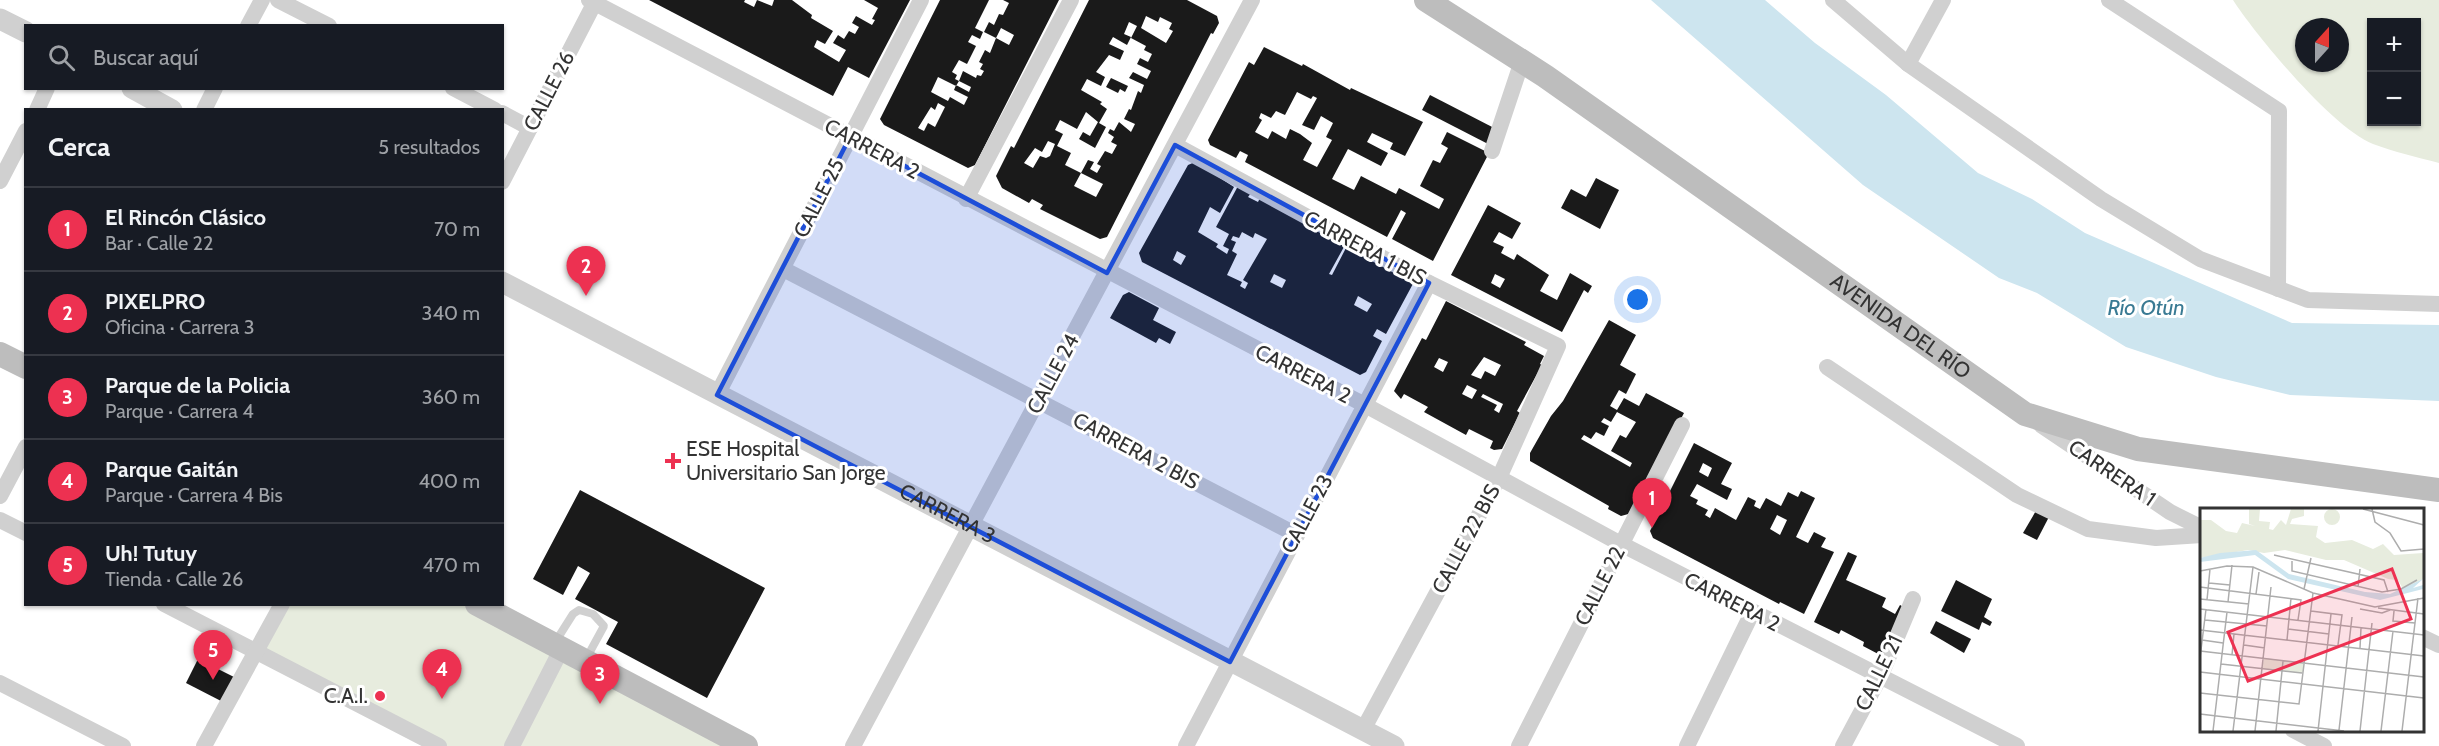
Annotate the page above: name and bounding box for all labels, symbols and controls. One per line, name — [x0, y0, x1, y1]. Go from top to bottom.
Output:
north arrow — [2295, 18, 2349, 72]
map controls — [2367, 18, 2421, 126]
button: + — [2367, 18, 2421, 72]
search box — [24, 24, 504, 90]
icon: search — [45, 41, 78, 74]
text: Buscar aquí — [93, 44, 198, 71]
street label: CALLE 26 — [518, 47, 579, 135]
button: − — [2367, 72, 2421, 126]
street label: CARRERA 2 — [820, 113, 924, 184]
text: Cerca — [48, 131, 110, 163]
text: 5 resultados — [378, 135, 480, 159]
street label: CALLE 25 — [788, 154, 849, 242]
text: El Rincón Clásico — [105, 204, 266, 231]
street label: CARRERA 1 BIS — [1300, 205, 1431, 290]
text: 1 — [64, 217, 71, 241]
text: 70 m — [434, 217, 480, 241]
text: Bar · Calle 22 — [105, 231, 214, 255]
pin: 2 — [566, 246, 606, 296]
street label: AVENIDA DEL RÍO — [1826, 268, 1976, 384]
your location — [1623, 285, 1652, 314]
text: PIXELPRO — [105, 288, 205, 315]
water label: Río Otún — [2107, 294, 2185, 321]
text: 2 — [62, 301, 73, 325]
text: 340 m — [422, 301, 480, 325]
text: Oficina · Carrera 3 — [105, 315, 255, 339]
street label: CALLE 24 — [1021, 330, 1084, 418]
street label: CARRERA 2 — [1251, 339, 1355, 408]
text: Parque de la Policia — [105, 372, 290, 399]
text: 3 — [62, 385, 73, 409]
text: 360 m — [422, 385, 480, 409]
text: Parque · Carrera 4 — [105, 399, 254, 423]
street label: CARRERA 2 BIS — [1069, 407, 1203, 494]
street label: CARRERA 1 — [2064, 434, 2161, 511]
place label: ESE Hospital Universitario San Jorge — [686, 436, 886, 485]
marker: ESE Hospital Universitario San Jorge — [664, 452, 682, 470]
text: Parque Gaitán — [105, 456, 238, 483]
text: 4 — [61, 469, 74, 493]
text: 400 m — [418, 469, 480, 493]
street label: CALLE 23 — [1275, 470, 1338, 557]
street label: CARRERA 3 — [895, 478, 1000, 548]
pin: 1 — [1632, 478, 1672, 528]
street label: CALLE 22 BIS — [1426, 480, 1505, 598]
text: Parque · Carrera 4 Bis — [105, 483, 283, 507]
inset map — [2200, 508, 2424, 731]
text: Uh! Tutuy — [105, 540, 197, 567]
street label: CALLE 22 — [1569, 542, 1630, 629]
text: 5 — [62, 553, 73, 577]
text: 470 m — [423, 553, 480, 577]
text: Tienda · Calle 26 — [105, 567, 243, 591]
street label: CARRERA 2 — [1680, 567, 1784, 636]
pin: 5 — [194, 630, 232, 680]
street label: CALLE 21 — [1850, 631, 1908, 715]
pin: 4 — [422, 650, 462, 699]
pin: 3 — [580, 654, 620, 704]
place label: C.A.I. — [324, 683, 368, 708]
marker: C.A.I. — [373, 689, 387, 703]

